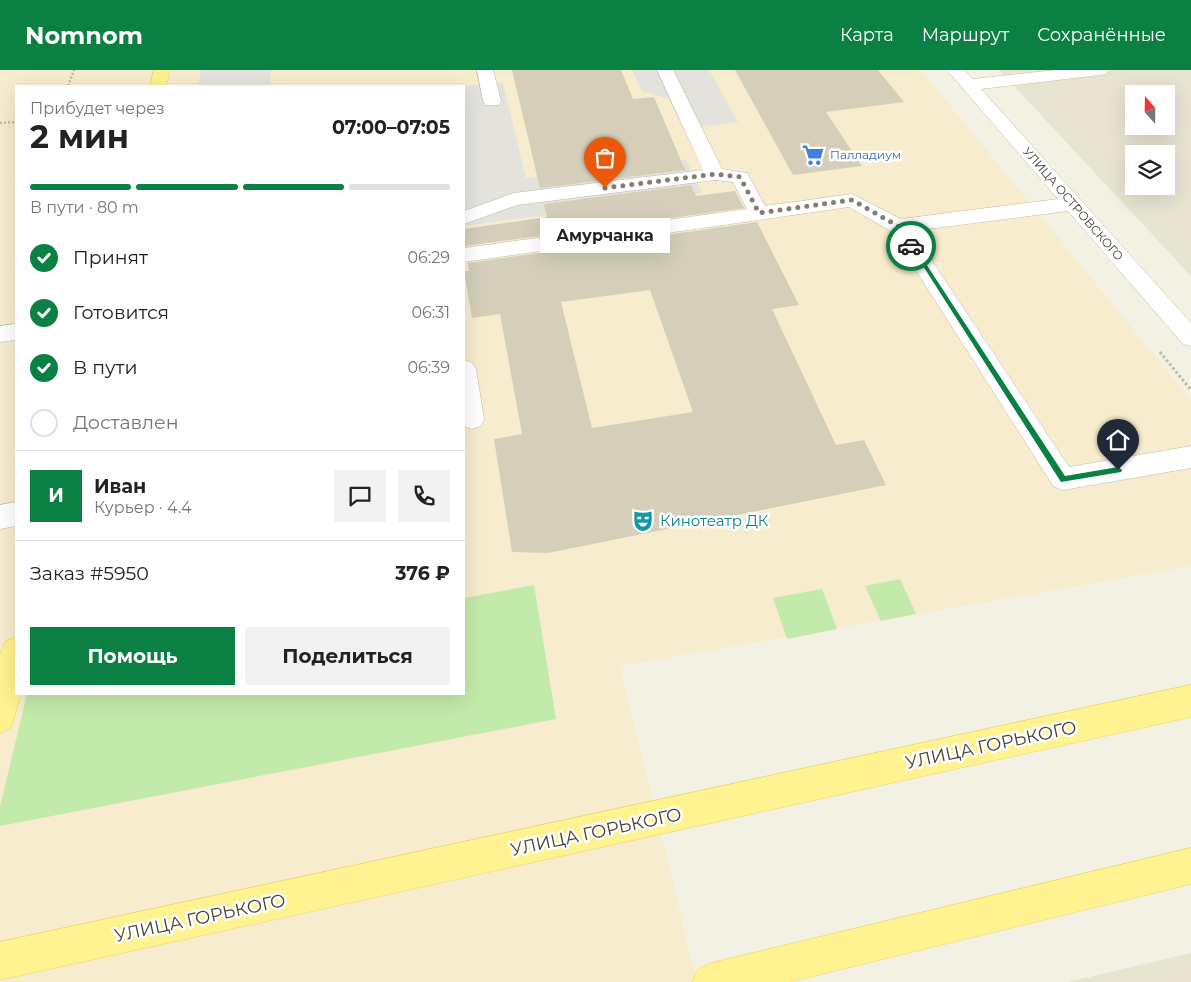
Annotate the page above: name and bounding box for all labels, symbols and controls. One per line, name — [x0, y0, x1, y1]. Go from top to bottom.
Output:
text: Nomnom — [25, 21, 143, 50]
text: Карта — [840, 24, 894, 46]
text: Маршрут — [922, 24, 1009, 46]
text: Сохранённые — [1037, 24, 1166, 46]
north arrow — [1125, 85, 1175, 135]
map controls — [1125, 85, 1175, 195]
text: Прибудет через — [30, 99, 165, 118]
text: 07:00–07:05 — [332, 116, 450, 139]
text: 2 мин — [30, 117, 129, 156]
pin — [584, 137, 626, 188]
supermarket icon: Палладиум — [800, 142, 826, 168]
icon: bag — [591, 144, 619, 172]
street label: УЛИЦА ОСТРОВСКОГО — [1020, 144, 1127, 263]
button: layers — [1125, 145, 1175, 195]
place label: Палладиум — [830, 147, 901, 162]
text: В пути · 80 m — [30, 198, 139, 217]
callout: Амурчанка — [540, 218, 670, 253]
courier — [886, 221, 936, 271]
text: Амурчанка — [556, 226, 654, 245]
icon: car — [897, 232, 925, 260]
icon: check — [30, 244, 58, 272]
text: Принят — [73, 246, 148, 269]
text: 06:29 — [407, 248, 450, 267]
icon: check — [30, 299, 58, 327]
text: Готовится — [73, 301, 169, 324]
text: 06:31 — [411, 303, 450, 322]
icon: check — [30, 354, 58, 382]
text: В пути — [73, 356, 138, 379]
text: 06:39 — [408, 358, 450, 377]
text: Доставлен — [73, 411, 179, 434]
pin — [1097, 419, 1139, 470]
icon: home — [1104, 426, 1132, 454]
button: chat — [334, 470, 386, 522]
button: phone — [398, 470, 450, 522]
text: Иван — [94, 475, 146, 498]
text: И — [48, 484, 64, 507]
text: Курьер · 4.4 — [94, 498, 192, 517]
theatre icon: Кинотеатр ДК — [630, 508, 656, 534]
place label: Кинотеатр ДК — [660, 511, 769, 530]
text: Заказ #5950 — [30, 562, 149, 585]
text: 376 ₽ — [395, 562, 450, 585]
button: Помощь — [30, 627, 235, 685]
button: Поделиться — [245, 627, 450, 685]
street label: УЛИЦА ГОРЬКОГО — [903, 716, 1079, 774]
street label: УЛИЦА ГОРЬКОГО — [508, 803, 684, 861]
street label: УЛИЦА ГОРЬКОГО — [112, 889, 288, 947]

